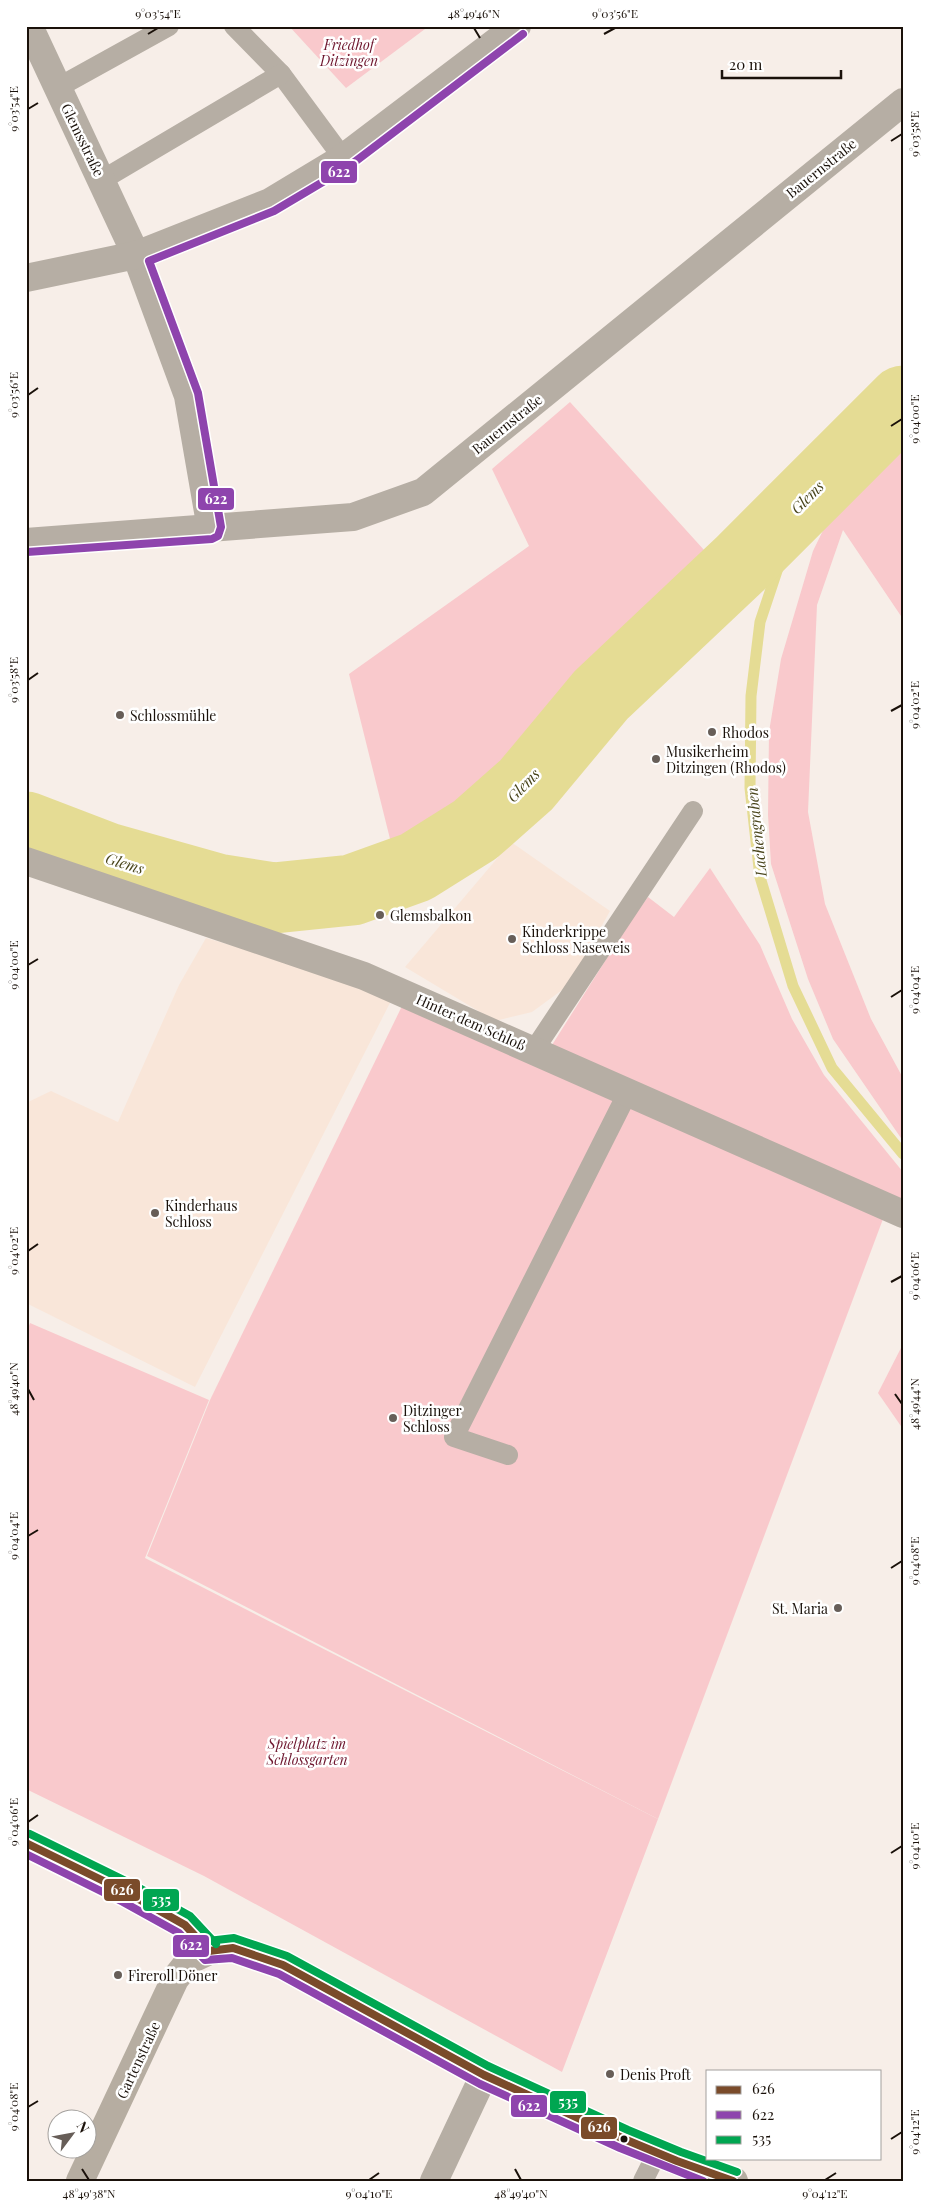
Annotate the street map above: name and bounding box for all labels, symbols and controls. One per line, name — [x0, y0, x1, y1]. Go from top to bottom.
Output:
text: 9°03'54"E — [135, 5, 181, 21]
text: 48°49'46"N — [448, 5, 501, 21]
text: 9°03'56"E — [592, 5, 638, 21]
park label: Friedhof Ditzingen — [319, 35, 378, 70]
scale bar — [722, 48, 840, 80]
text: 20 m — [729, 54, 763, 74]
text: 9°03'54"E — [5, 86, 21, 132]
street label: Glemsstraße — [57, 100, 109, 180]
text: 9°03'58"E — [906, 111, 922, 157]
street label: Bauernstraße — [782, 134, 860, 202]
line badge: 622 — [320, 160, 358, 184]
text: 622 — [328, 162, 350, 181]
text: 9°03'56"E — [5, 372, 21, 418]
street label: Bauernstraße — [468, 390, 546, 458]
text: 9°04'00"E — [906, 394, 922, 444]
water label: Glems — [786, 476, 828, 518]
line badge: 622 — [197, 487, 235, 511]
text: 622 — [205, 489, 227, 508]
text: 9°03'58"E — [5, 657, 21, 703]
text: 9°04'02"E — [906, 681, 922, 729]
place label: Schlossmühle — [130, 706, 216, 725]
marker: Schlossmühle — [114, 709, 126, 721]
place label: Rhodos — [722, 723, 769, 742]
marker: Rhodos — [706, 726, 718, 738]
place label: Musikerheim Ditzingen (Rhodos) — [666, 742, 786, 777]
marker: Musikerheim Ditzingen (Rhodos) — [650, 753, 662, 765]
water label: Glems — [502, 764, 544, 806]
water label: Lachengraben — [741, 786, 771, 879]
water label: Glems — [103, 848, 147, 878]
place label: Glemsbalkon — [390, 906, 472, 925]
marker: Glemsbalkon — [374, 909, 386, 921]
place label: Kinderkrippe Schloss Naseweis — [522, 922, 630, 957]
marker: Kinderkrippe Schloss Naseweis — [506, 933, 518, 945]
text: 9°04'00"E — [5, 940, 21, 990]
text: 9°04'04"E — [906, 966, 922, 1014]
street label: Hinter dem Schloß — [413, 989, 529, 1055]
place label: Kinderhaus Schloss — [165, 1196, 237, 1231]
marker: Kinderhaus Schloss — [149, 1207, 161, 1219]
text: 9°04'02"E — [5, 1227, 21, 1275]
text: 9°04'06"E — [906, 1252, 922, 1300]
text: 48°49'40"N — [5, 1362, 21, 1416]
text: 48°49'44"N — [906, 1378, 922, 1430]
place label: Ditzinger Schloss — [403, 1401, 462, 1436]
marker: Ditzinger Schloss — [387, 1412, 399, 1424]
text: 9°04'04"E — [5, 1512, 21, 1560]
text: 9°04'08"E — [906, 1537, 922, 1585]
place label: St. Maria — [772, 1599, 828, 1618]
marker: St. Maria — [832, 1602, 844, 1614]
park label: Spielplatz im Schlossgarten — [265, 1734, 348, 1769]
text: 9°04'06"E — [5, 1798, 21, 1846]
text: 9°04'10"E — [906, 1823, 922, 1869]
line badge: 626 — [103, 1878, 141, 1902]
text: 626 — [110, 1880, 134, 1899]
line badge: 535 — [142, 1888, 180, 1912]
text: 535 — [151, 1890, 171, 1909]
line badge: 622 — [172, 1934, 210, 1958]
text: 622 — [180, 1935, 202, 1954]
place label: Fireroll Döner — [128, 1966, 218, 1985]
marker: Fireroll Döner — [112, 1969, 124, 1981]
street label: Gartenstraße — [112, 2018, 164, 2102]
place label: Denis Proft — [620, 2065, 692, 2084]
marker: Denis Proft — [604, 2068, 616, 2080]
legend — [706, 2070, 882, 2160]
text: 626 — [752, 2078, 775, 2098]
text: 9°04'08"E — [5, 2083, 21, 2131]
line badge: 535 — [549, 2090, 587, 2114]
text: 535 — [558, 2092, 578, 2111]
line badge: 622 — [510, 2094, 548, 2118]
text: 622 — [518, 2096, 540, 2115]
text: 622 — [752, 2104, 774, 2124]
text: 9°04'12"E — [906, 2109, 922, 2155]
north arrow — [48, 2110, 98, 2160]
line badge: 626 — [580, 2116, 618, 2140]
text: 626 — [587, 2117, 611, 2136]
text: N — [73, 2118, 94, 2136]
text: 535 — [752, 2128, 771, 2148]
unlabelled marker — [619, 2134, 629, 2144]
text: 48°49'38"N — [63, 2185, 116, 2201]
text: 9°04'10"E — [346, 2185, 392, 2201]
text: 48°49'40"N — [494, 2185, 548, 2201]
text: 9°04'12"E — [802, 2185, 848, 2201]

